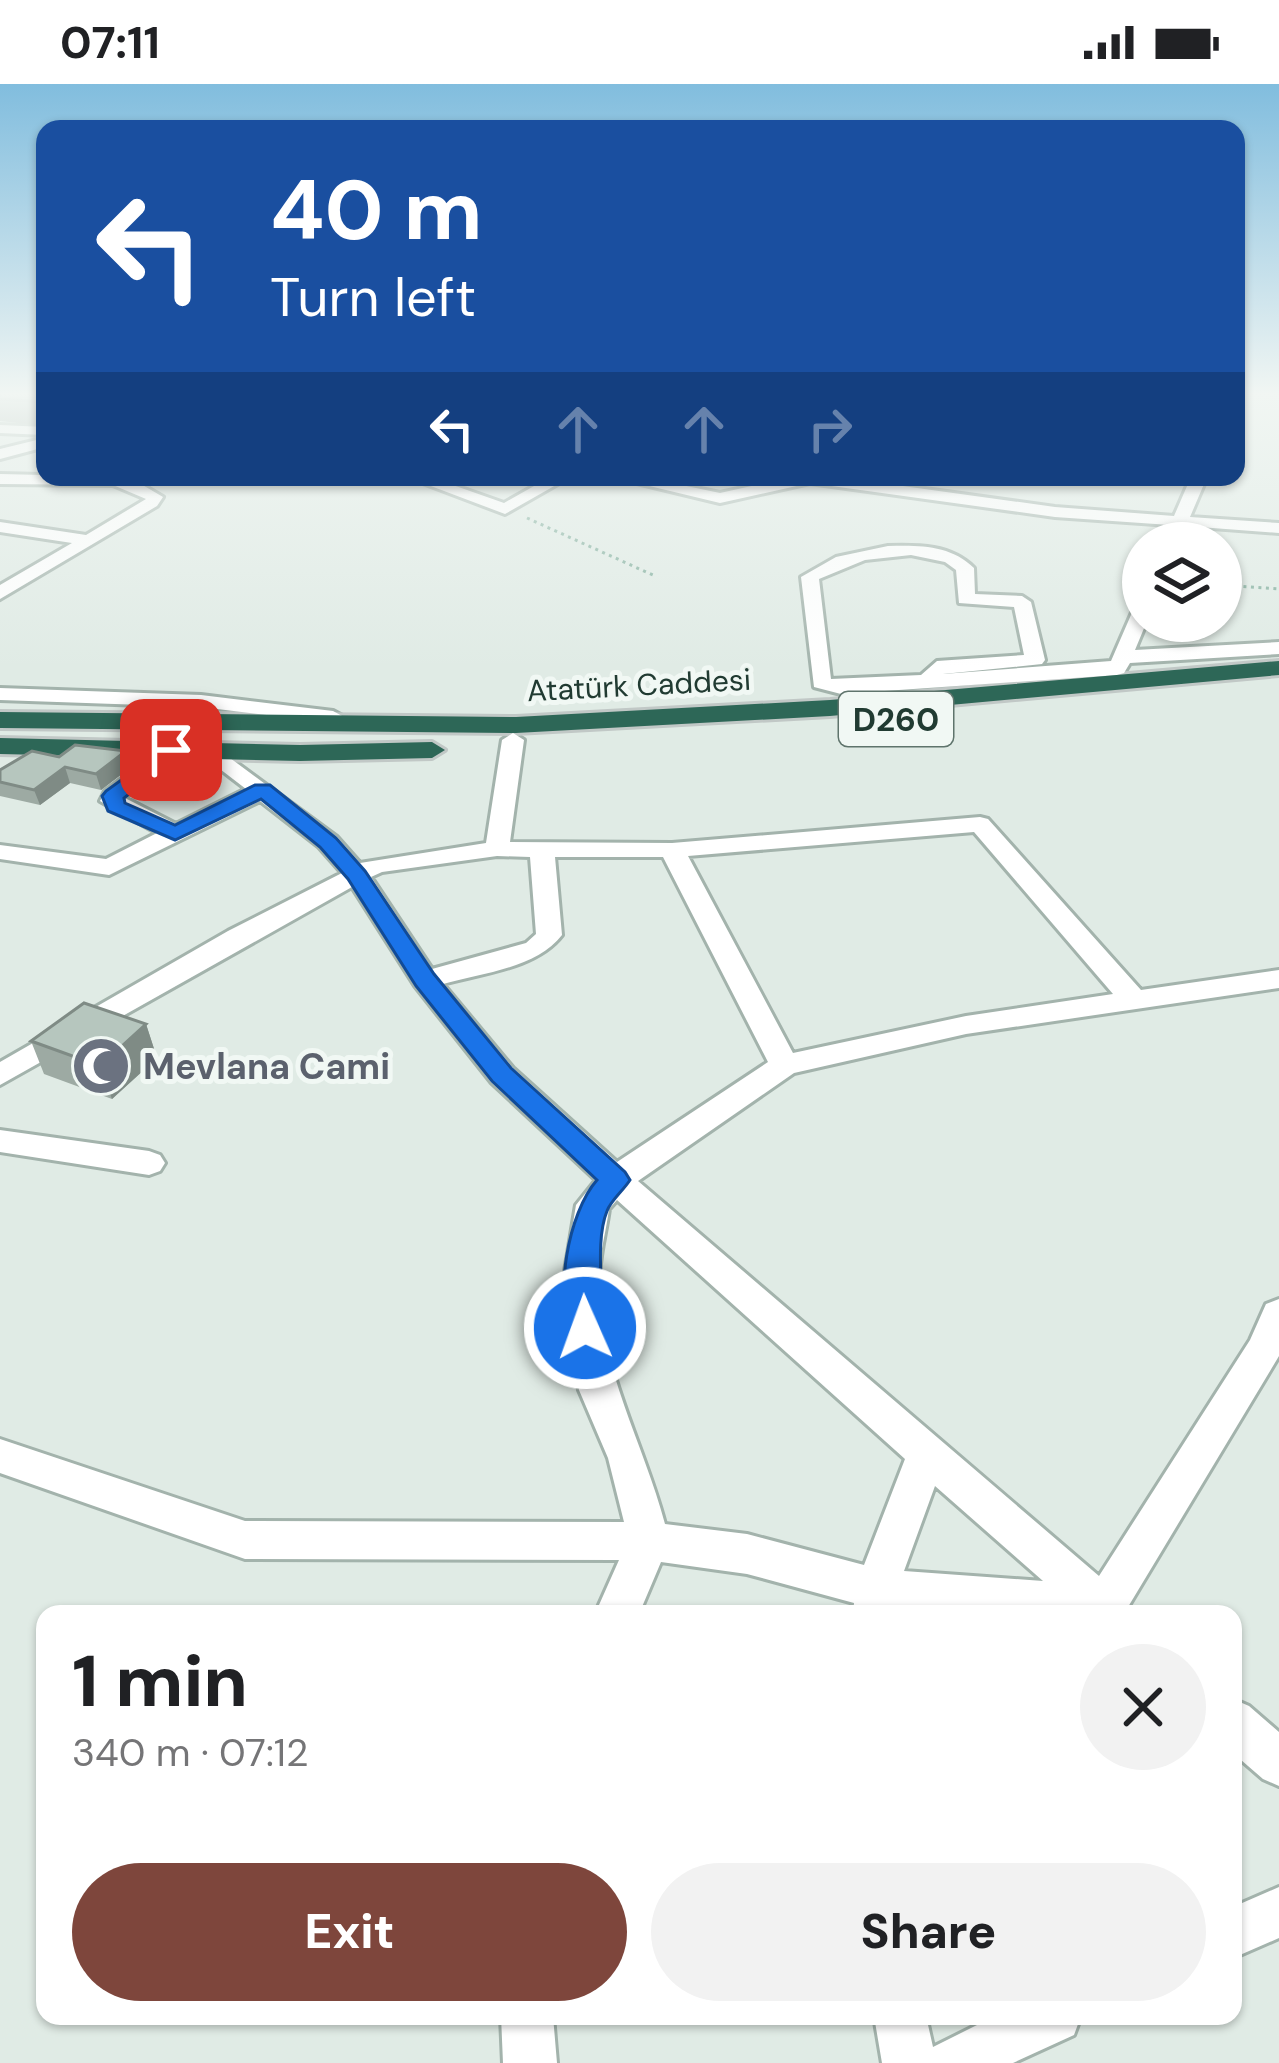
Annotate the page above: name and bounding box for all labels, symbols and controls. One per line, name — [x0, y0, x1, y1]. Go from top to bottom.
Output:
text: 07:11 — [60, 13, 160, 72]
text: 40 m — [270, 156, 483, 265]
icon: left — [72, 168, 228, 324]
text: Turn left — [270, 262, 476, 333]
icon: left — [419, 396, 485, 462]
icon: ahead — [545, 396, 611, 462]
icon: ahead — [671, 396, 737, 462]
icon: right — [797, 396, 863, 462]
map controls — [1122, 522, 1242, 642]
button: layers — [1122, 522, 1242, 642]
street label: Atatürk Caddesi — [526, 660, 752, 710]
road number: D260 — [839, 692, 953, 746]
pin — [120, 699, 222, 801]
icon: arrive — [138, 717, 204, 783]
mosque icon: Mevlana Cami — [70, 1035, 132, 1097]
place label: Mevlana Cami — [143, 1043, 390, 1090]
position arrow — [522, 1265, 648, 1391]
text: 1 min — [72, 1635, 248, 1728]
button: close — [1080, 1644, 1206, 1770]
text: 340 m · 07:12 — [72, 1727, 308, 1778]
button: Exit — [72, 1863, 627, 2001]
button: Share — [651, 1863, 1206, 2001]

